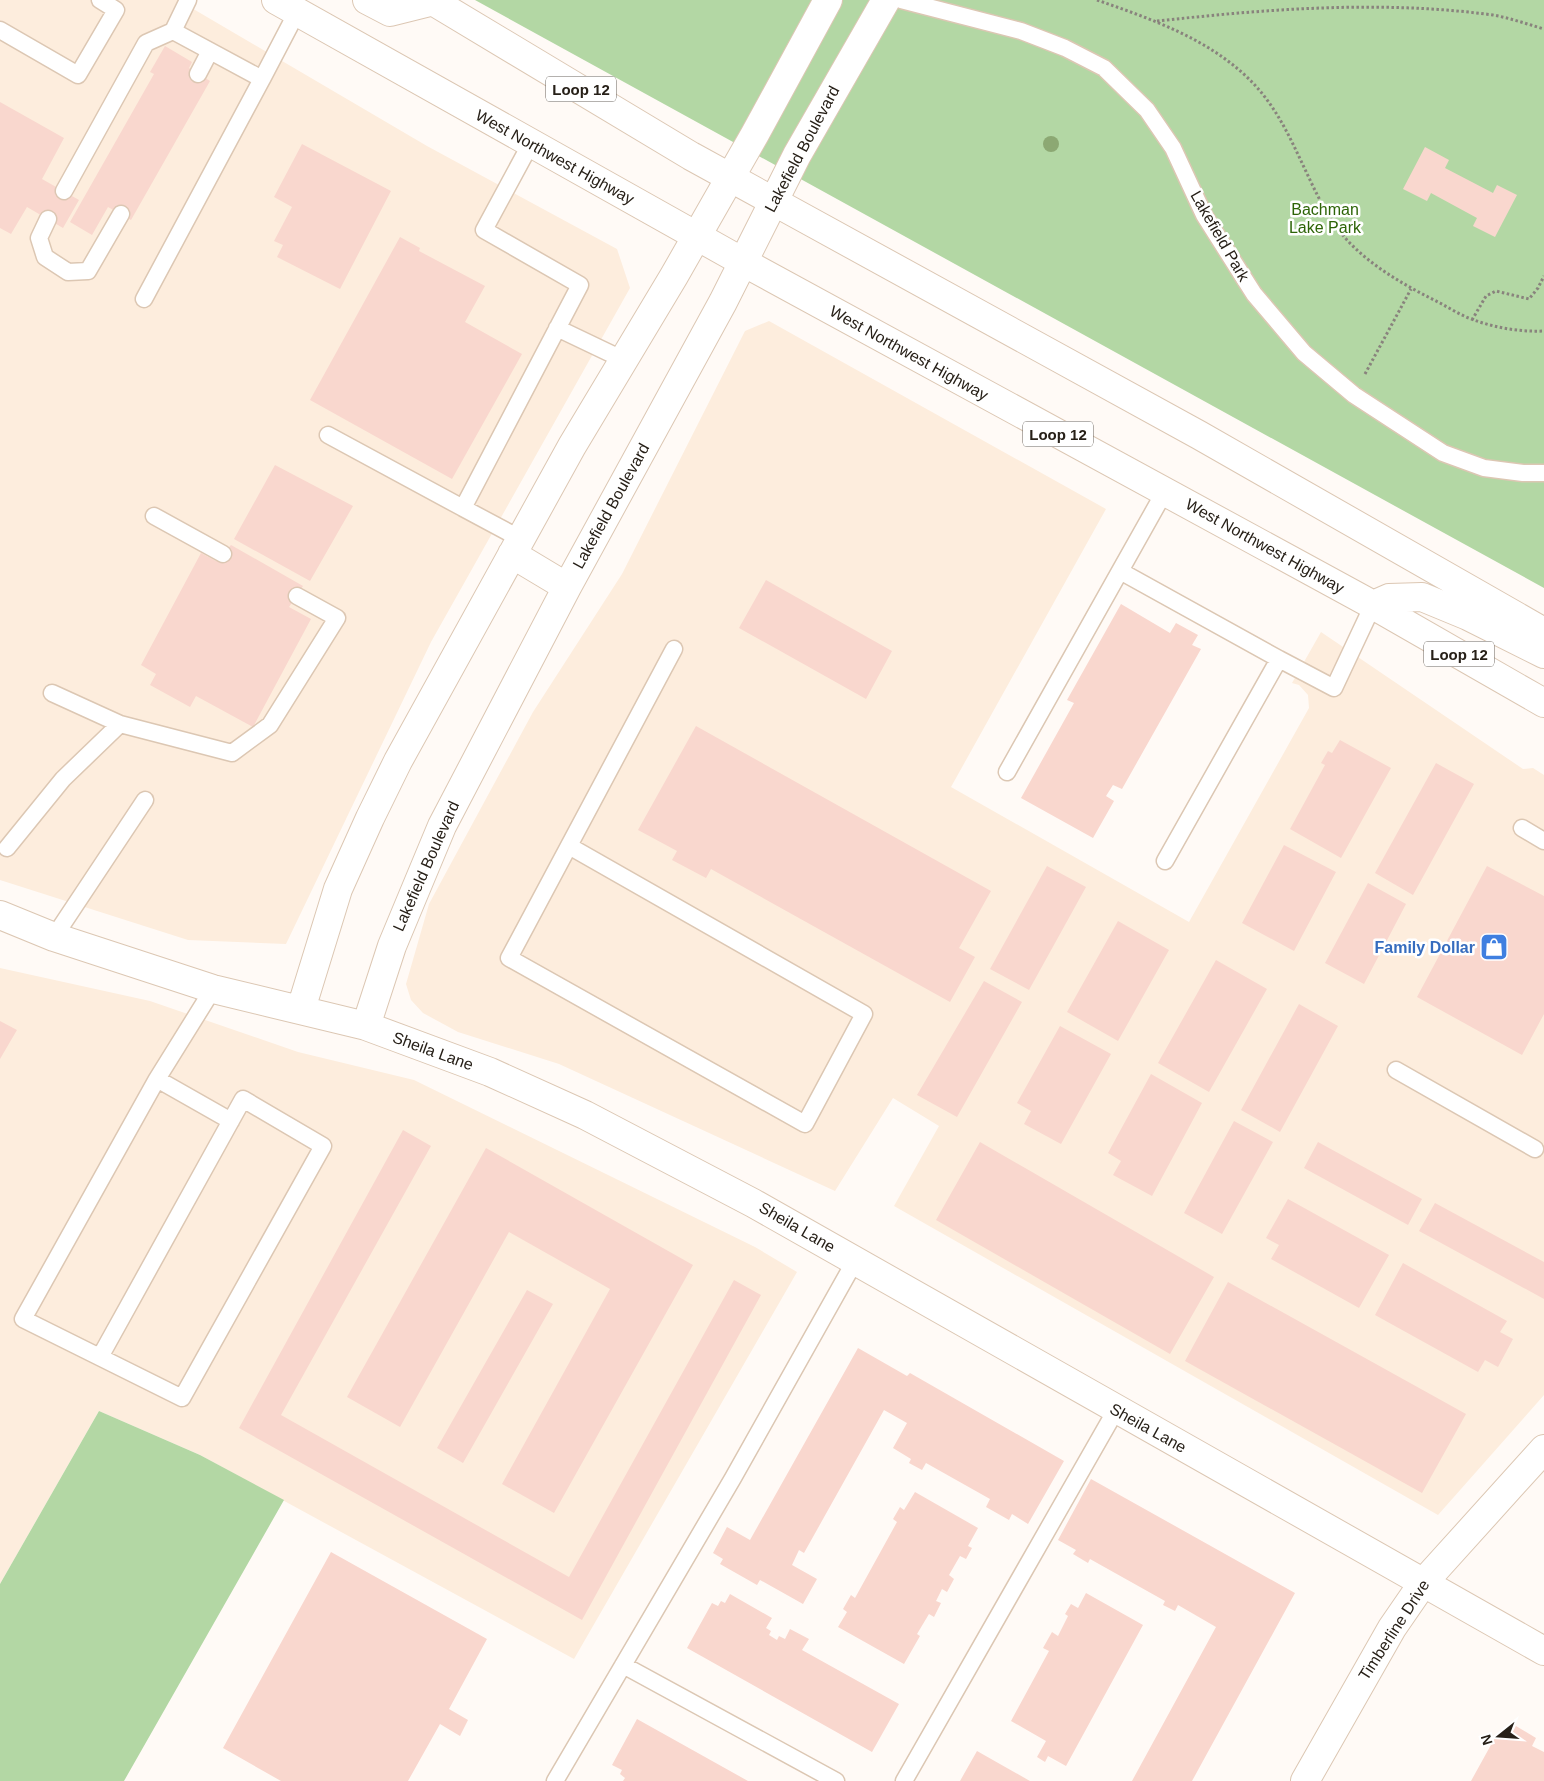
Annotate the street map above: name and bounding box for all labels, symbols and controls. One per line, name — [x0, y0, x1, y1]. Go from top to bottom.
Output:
road number: Loop 12 — [546, 76, 616, 102]
street label: Lakefield Boulevard — [762, 83, 842, 215]
street label: West Northwest Highway — [473, 106, 637, 208]
street label: Lakefield Park — [1187, 188, 1253, 285]
park label: Bachman Lake Park — [1289, 201, 1362, 236]
street label: West Northwest Highway — [827, 302, 991, 404]
road number: Loop 12 — [1023, 422, 1093, 446]
street label: Lakefield Boulevard — [569, 440, 653, 572]
street label: West Northwest Highway — [1183, 495, 1347, 597]
road number: Loop 12 — [1424, 642, 1494, 666]
street label: Lakefield Boulevard — [390, 798, 462, 934]
shop icon: Family Dollar — [1479, 932, 1509, 962]
place label: Family Dollar — [1375, 939, 1475, 956]
street label: Sheila Lane — [390, 1029, 476, 1073]
street label: Sheila Lane — [756, 1199, 838, 1256]
street label: Sheila Lane — [1107, 1400, 1189, 1456]
street label: Timberline Drive — [1355, 1577, 1433, 1683]
north arrow — [1474, 1711, 1524, 1761]
text: N — [1477, 1733, 1496, 1747]

